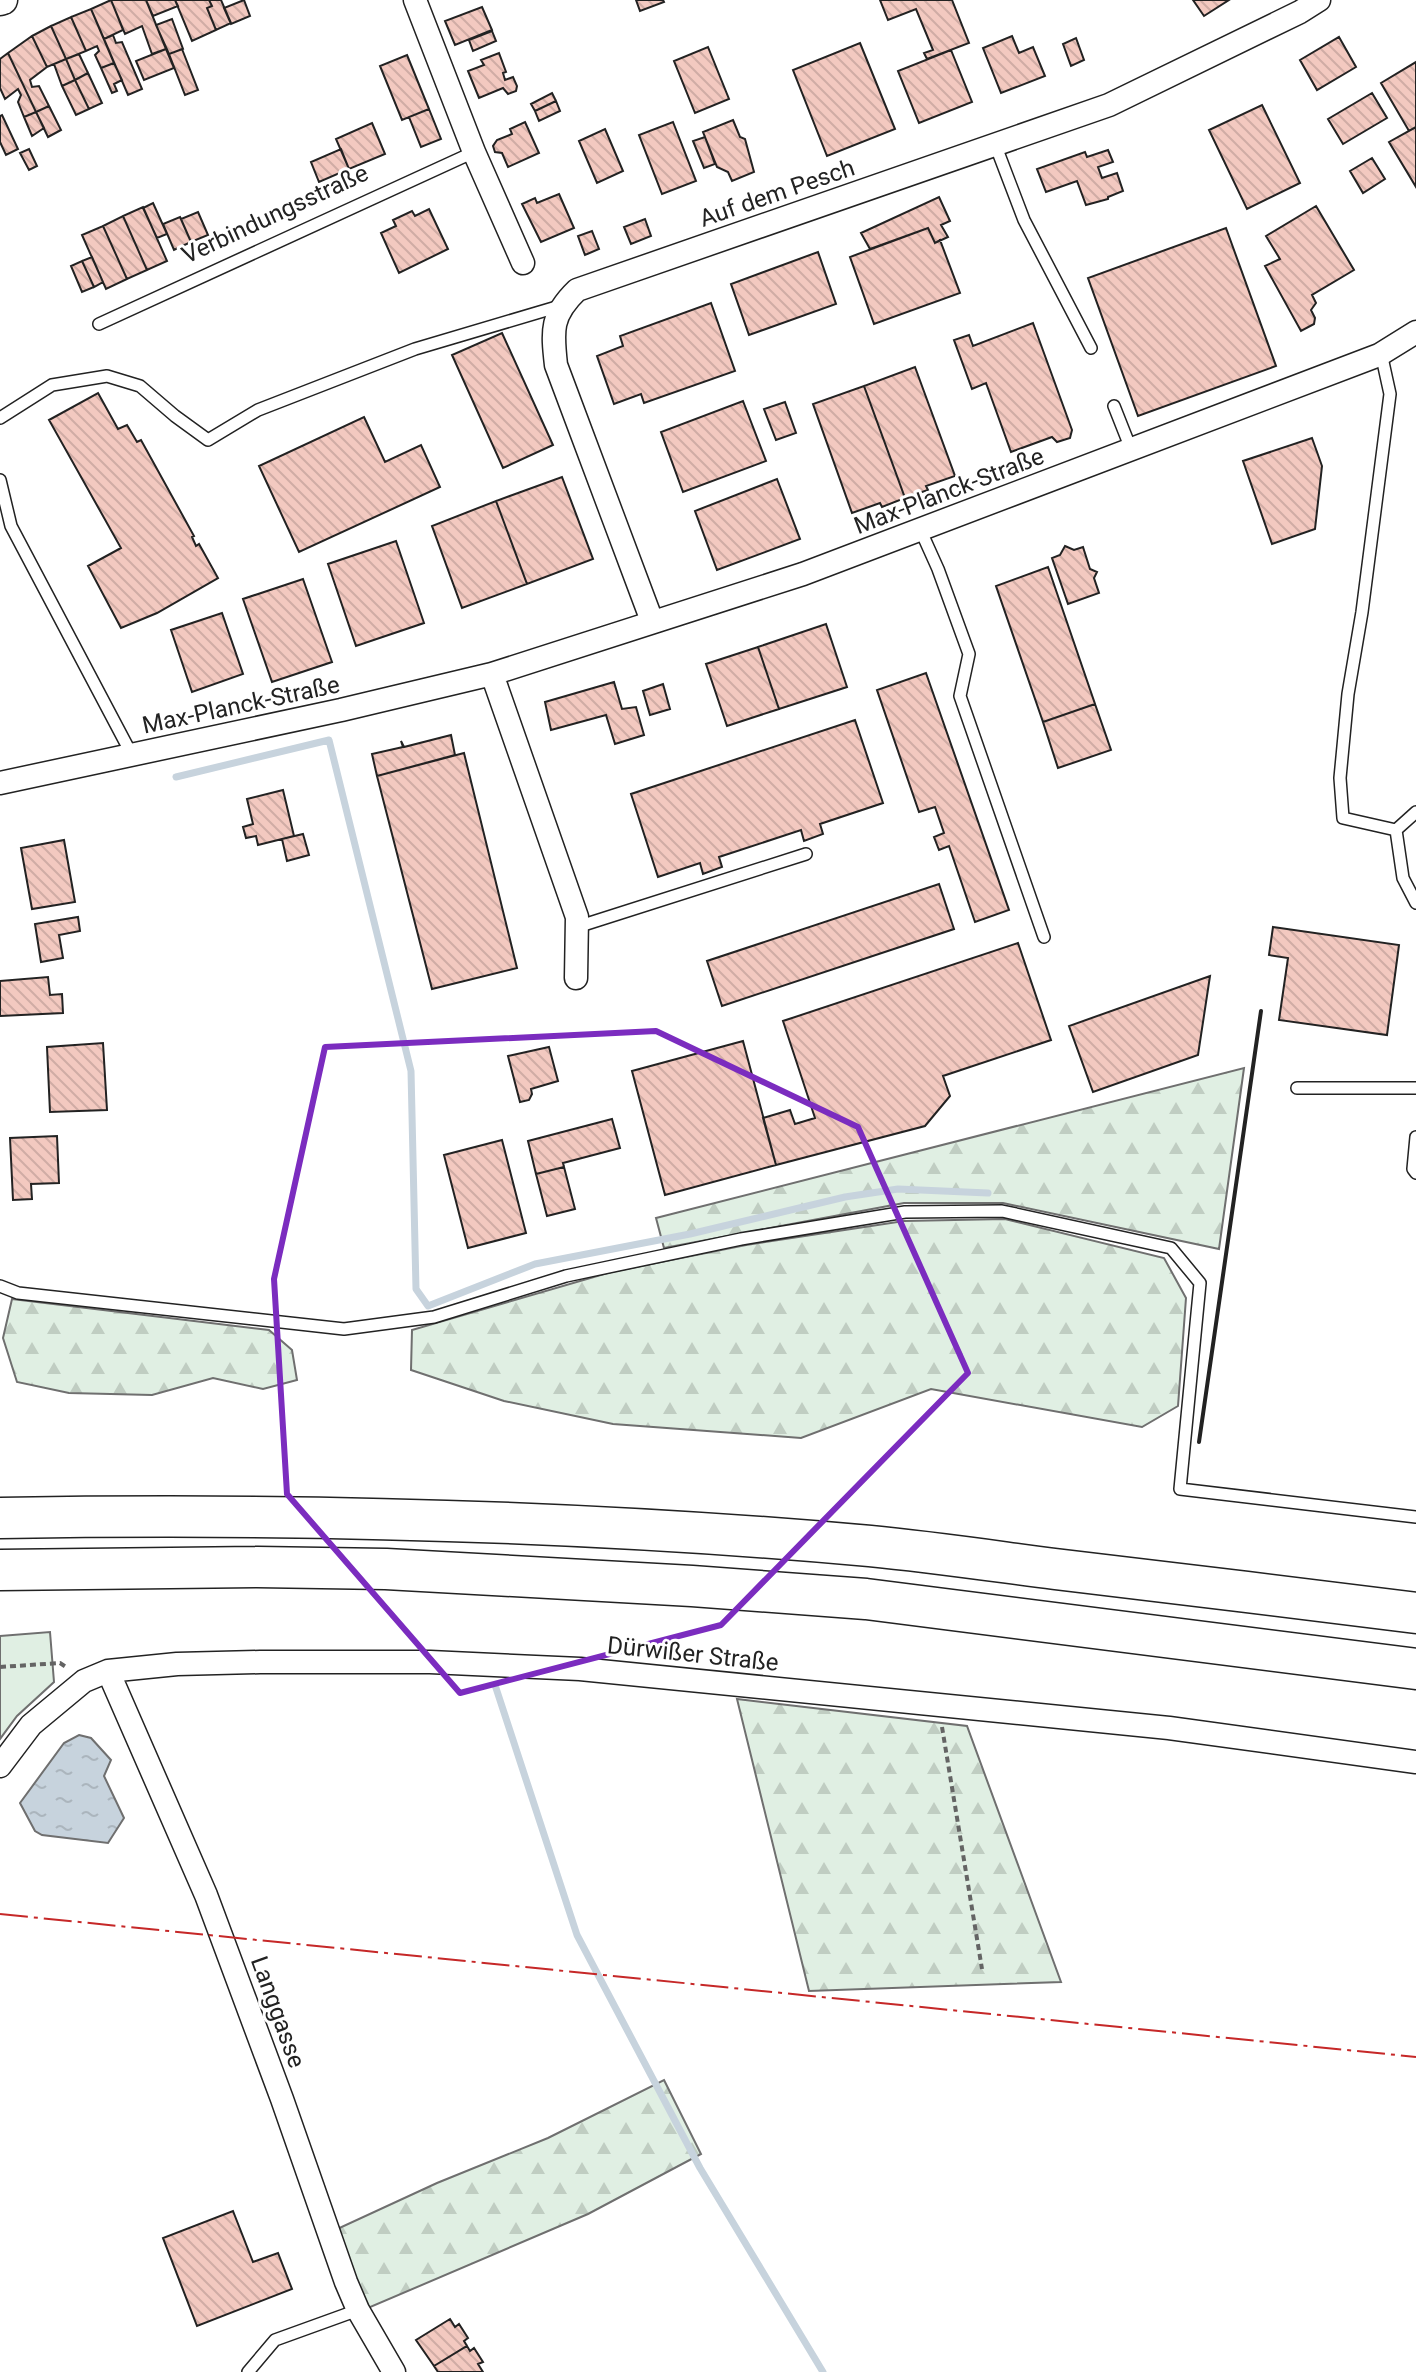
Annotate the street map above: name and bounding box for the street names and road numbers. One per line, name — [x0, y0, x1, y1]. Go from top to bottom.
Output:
street label: Auf dem Pesch — [696, 153, 858, 233]
street label: Verbindungsstraße — [178, 159, 372, 269]
street label: Max-Planck-Straße — [850, 442, 1048, 540]
street label: Max-Planck-Straße — [140, 670, 342, 740]
street label: Dürwißer Straße — [606, 1631, 780, 1677]
street label: Langgasse — [245, 1952, 311, 2072]

